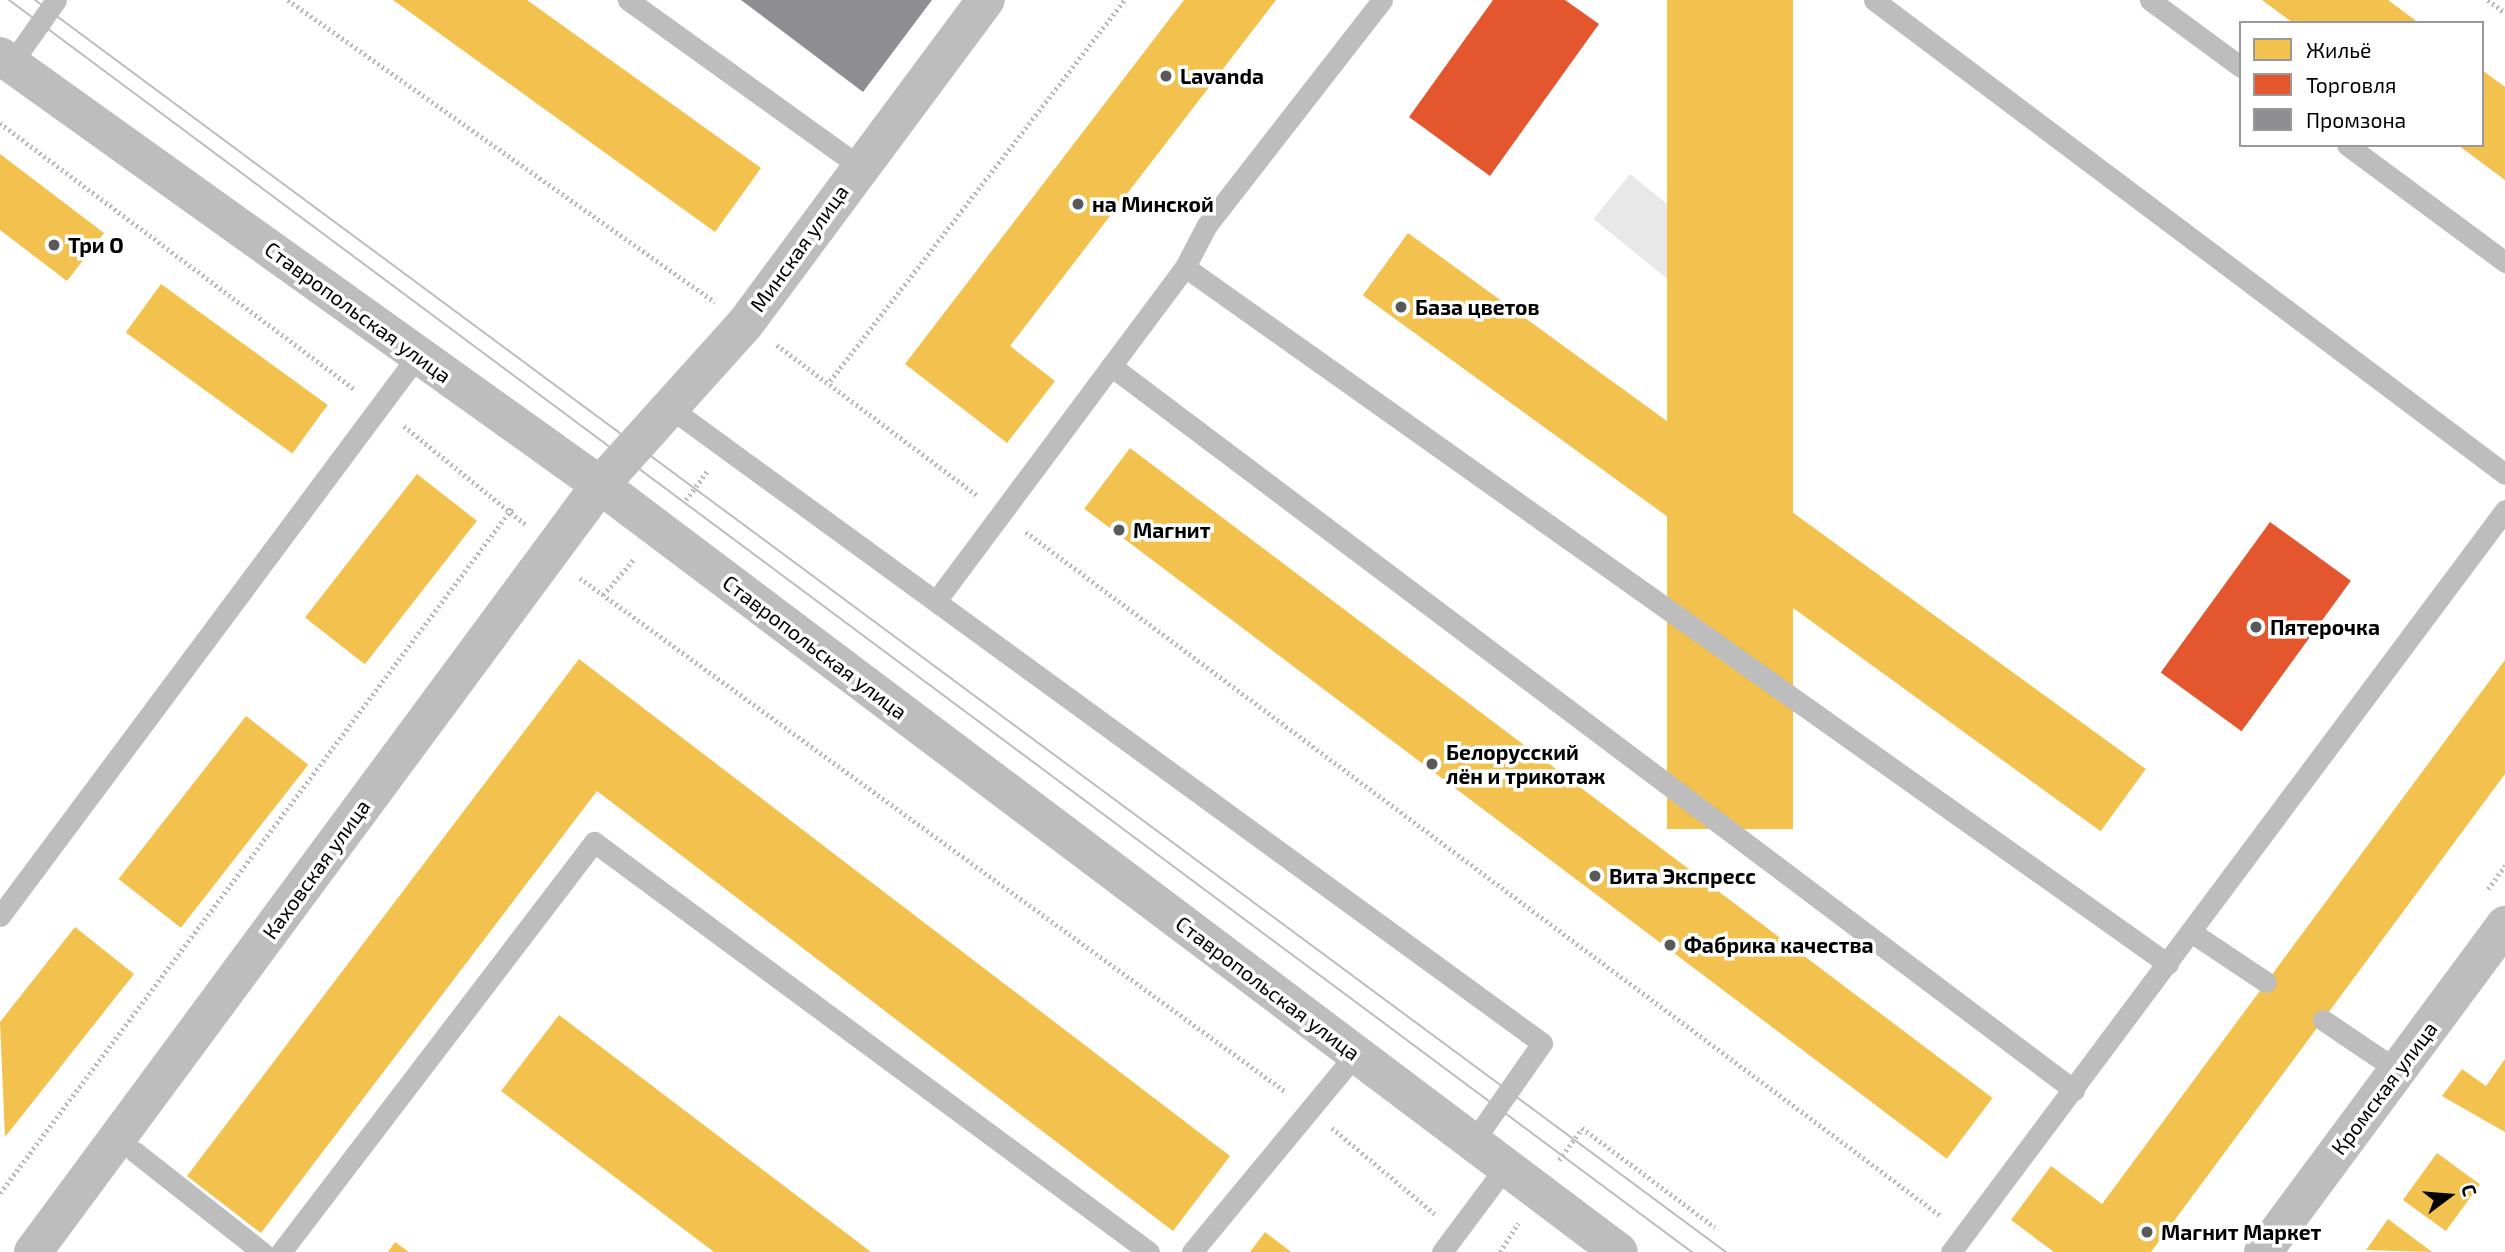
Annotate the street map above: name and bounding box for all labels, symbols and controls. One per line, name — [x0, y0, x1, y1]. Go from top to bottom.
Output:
legend — [2239, 21, 2484, 147]
text: Жильё — [2306, 37, 2371, 62]
place label: Lavanda — [1180, 63, 1264, 89]
marker: Lavanda — [1158, 68, 1174, 84]
text: Торговля — [2306, 72, 2396, 97]
text: Промзона — [2306, 107, 2406, 132]
street label: Минская улица — [744, 180, 854, 316]
place label: на Минской — [1092, 191, 1214, 217]
marker: на Минской — [1070, 196, 1086, 212]
place label: Три О — [68, 232, 124, 258]
street label: Ставропольская улица — [260, 236, 456, 388]
marker: Три О — [46, 237, 62, 253]
place label: База цветов — [1415, 294, 1540, 320]
marker: База цветов — [1393, 299, 1409, 315]
place label: Магнит — [1133, 517, 1210, 543]
marker: Магнит — [1111, 522, 1127, 538]
street label: Ставропольская улица — [718, 569, 912, 725]
place label: Пятерочка — [2270, 614, 2380, 640]
marker: Пятерочка — [2248, 619, 2264, 635]
place label: Белорусский лён и трикотаж — [1446, 739, 1605, 789]
marker: Белорусский лён и трикотаж — [1424, 756, 1440, 772]
street label: Каховская улица — [257, 794, 375, 944]
place label: Вита Экспресс — [1609, 863, 1756, 889]
marker: Вита Экспресс — [1587, 868, 1603, 884]
street label: Ставропольская улица — [1171, 910, 1365, 1066]
place label: Фабрика качества — [1684, 932, 1874, 958]
marker: Фабрика качества — [1662, 937, 1678, 953]
street label: Кромская улица — [2326, 1016, 2442, 1160]
north arrow — [2414, 1161, 2484, 1231]
text: С — [2457, 1182, 2482, 1199]
place label: Магнит Маркет — [2161, 1219, 2321, 1245]
marker: Магнит Маркет — [2139, 1224, 2155, 1240]

